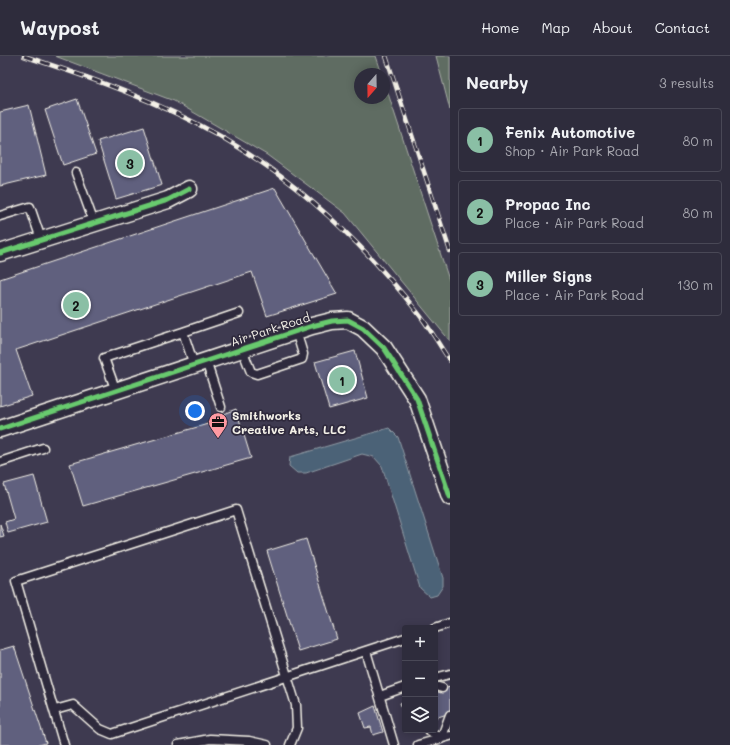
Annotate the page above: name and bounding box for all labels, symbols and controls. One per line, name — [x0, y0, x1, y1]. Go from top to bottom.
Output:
text: Waypost — [20, 15, 100, 40]
text: Home — [481, 18, 519, 37]
text: Map — [541, 18, 570, 37]
text: About — [592, 18, 633, 37]
text: Contact — [655, 18, 710, 37]
north arrow — [354, 68, 390, 104]
text: Nearby — [466, 71, 528, 93]
text: 3 results — [659, 74, 714, 91]
text: Fenix Automotive — [505, 122, 635, 142]
text: 1 — [477, 132, 483, 149]
text: 80 m — [683, 132, 713, 149]
text: Shop · Air Park Road — [505, 142, 639, 159]
pin: 3 — [117, 148, 143, 178]
text: Propac Inc — [505, 194, 590, 214]
text: 2 — [476, 204, 484, 221]
text: 80 m — [683, 204, 713, 221]
text: Place · Air Park Road — [505, 214, 644, 231]
text: Miller Signs — [505, 266, 592, 286]
text: 3 — [476, 276, 484, 293]
text: 130 m — [677, 276, 713, 293]
text: Place · Air Park Road — [505, 286, 644, 303]
pin: 2 — [63, 290, 89, 320]
street label: Air Park Road — [228, 308, 312, 349]
pin: 1 — [329, 365, 355, 395]
your location — [185, 401, 205, 421]
place label: Smithworks Creative Arts, LLC — [232, 407, 346, 437]
office icon: Smithworks Creative Arts, LLC — [207, 411, 229, 439]
map controls — [402, 625, 438, 733]
button: + — [402, 625, 438, 661]
button: − — [402, 661, 438, 697]
button: layers — [402, 697, 438, 733]

